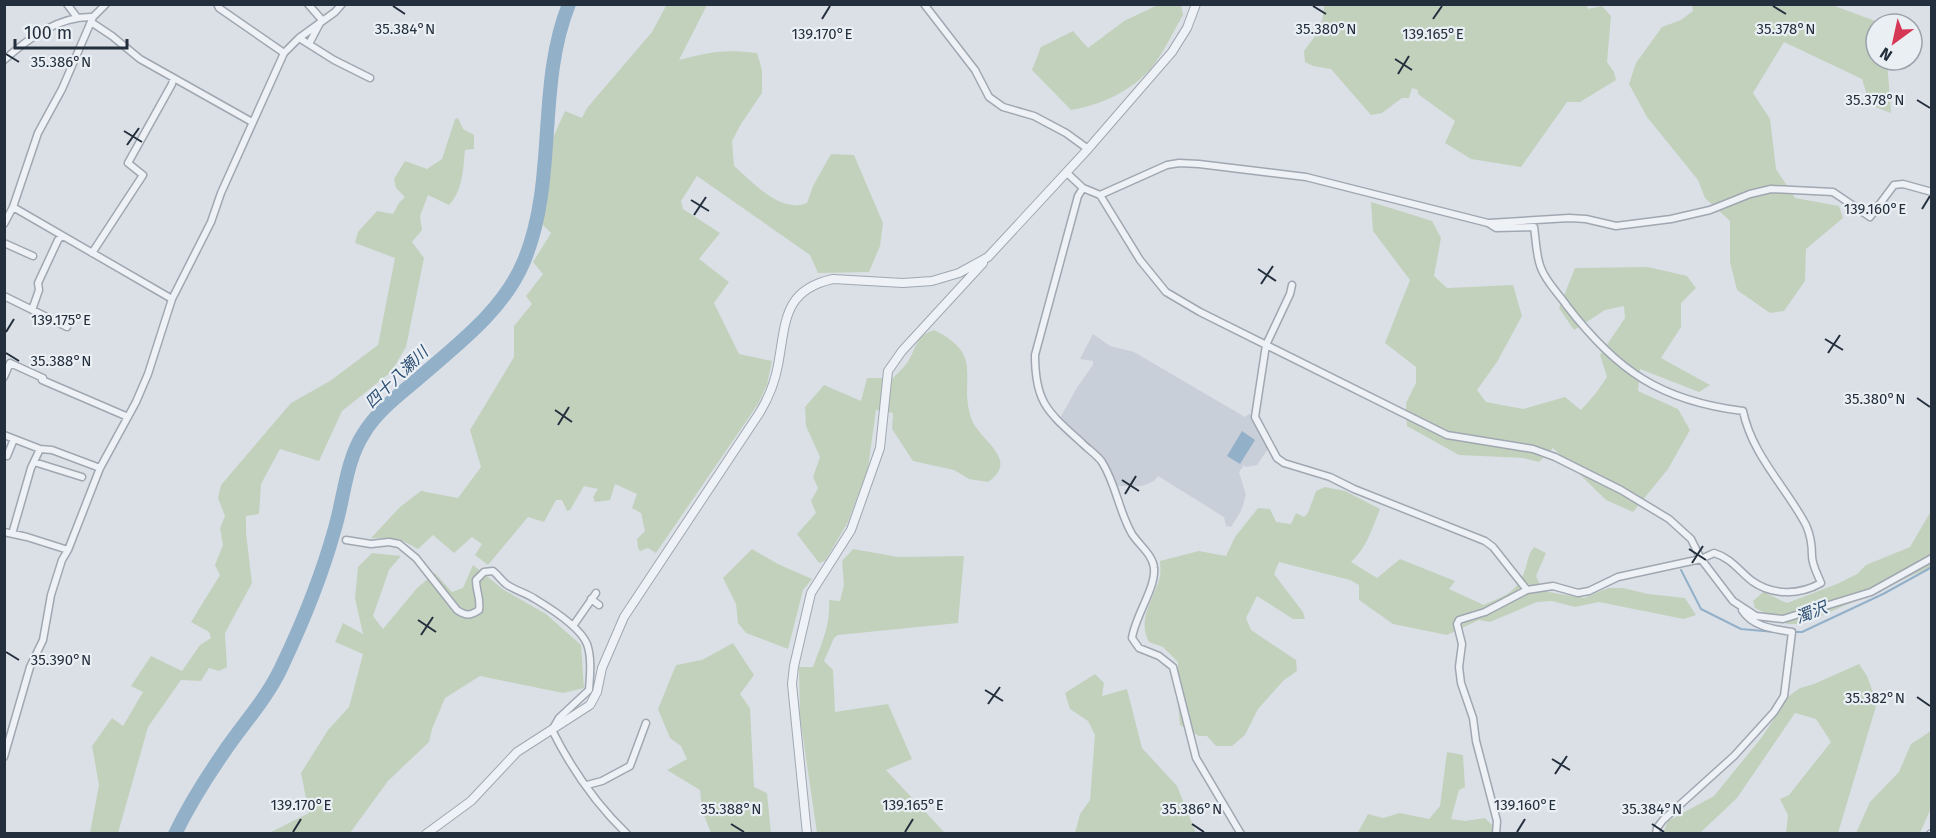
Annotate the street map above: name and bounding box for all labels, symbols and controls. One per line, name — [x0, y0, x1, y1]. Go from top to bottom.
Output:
scale bar — [15, 12, 128, 50]
north arrow — [1864, 12, 1924, 72]
text: 35.384°N — [375, 20, 435, 38]
text: 35.380°N — [1296, 20, 1356, 38]
text: 35.378°N — [1757, 20, 1815, 38]
text: 100 m — [24, 22, 72, 44]
text: 139.170°E — [792, 25, 853, 43]
text: 139.165°E — [1402, 25, 1464, 43]
text: N — [1876, 43, 1896, 65]
text: 35.386°N — [31, 53, 91, 71]
text: 35.378°N — [1846, 91, 1904, 109]
text: 139.160°E — [1844, 200, 1906, 218]
text: 139.175°E — [31, 311, 91, 329]
water label: 四十八瀬川 — [361, 341, 433, 412]
text: 35.388°N — [31, 352, 91, 370]
text: 35.380°N — [1845, 390, 1905, 408]
water label: 濁沢 — [1793, 597, 1831, 627]
text: 35.390°N — [31, 651, 91, 669]
text: 35.382°N — [1845, 689, 1905, 707]
text: 139.170°E — [271, 796, 332, 814]
text: 139.165°E — [882, 796, 944, 814]
text: 139.160°E — [1494, 796, 1556, 814]
text: 35.388°N — [701, 800, 761, 818]
text: 35.386°N — [1162, 800, 1222, 818]
text: 35.384°N — [1622, 800, 1682, 818]

